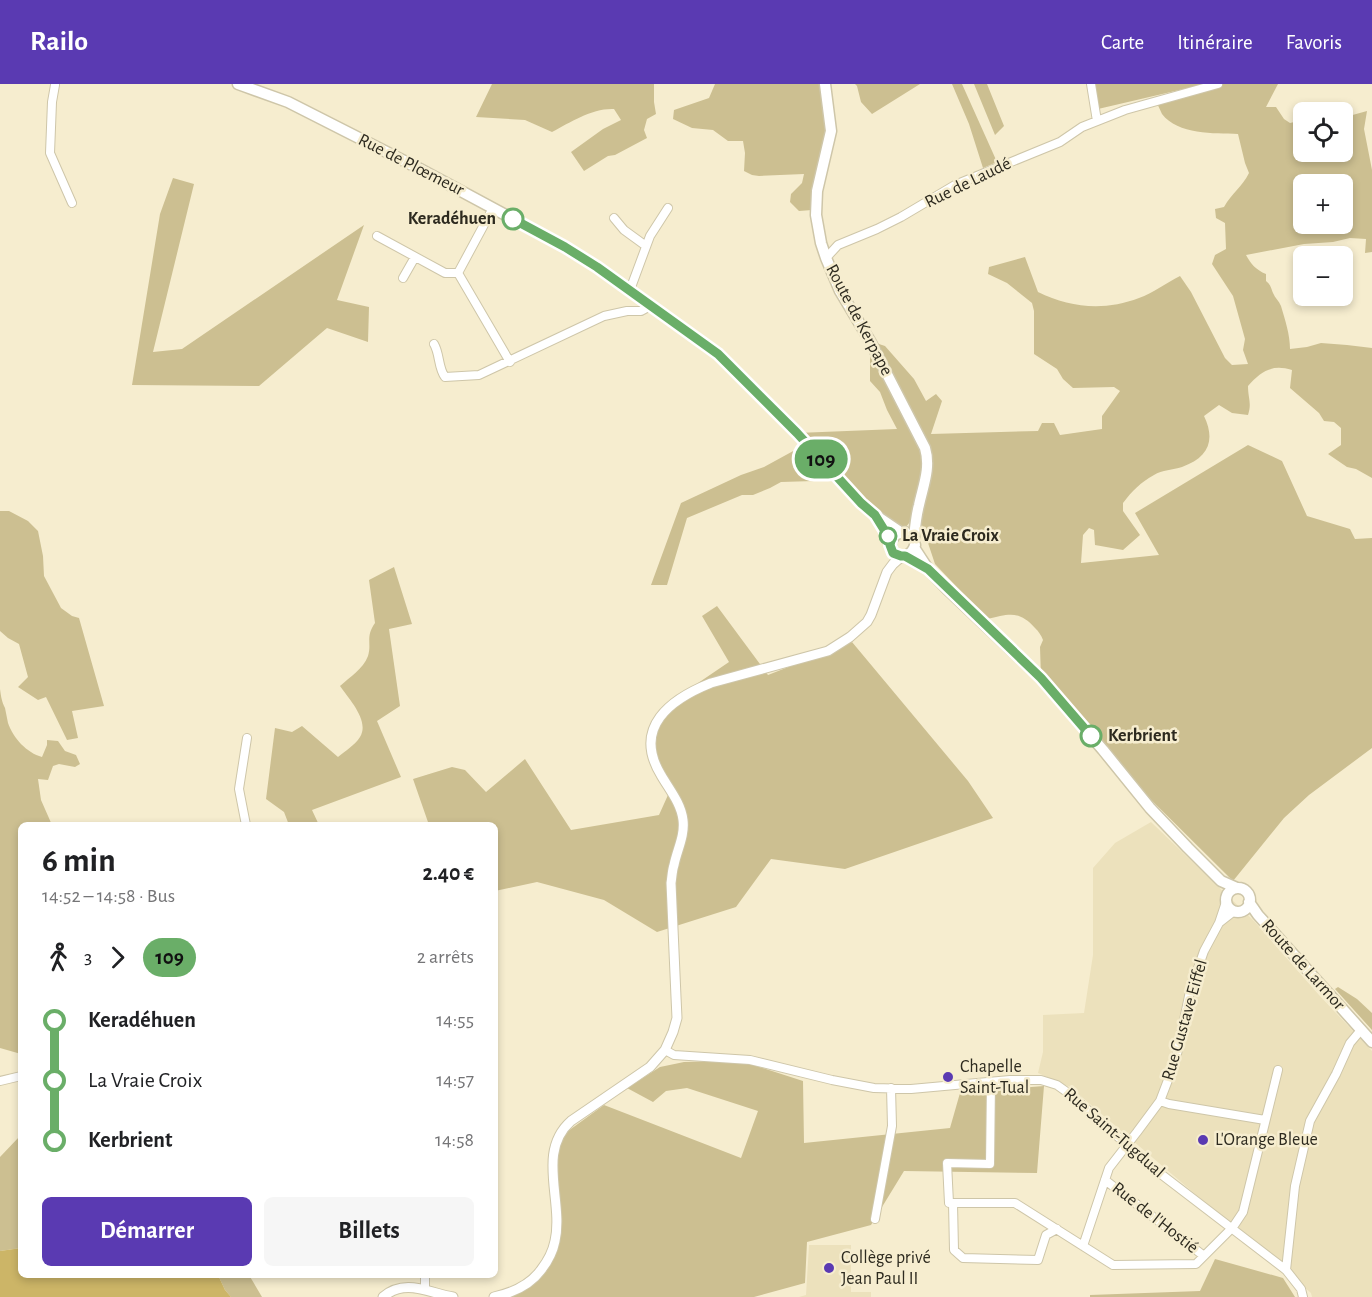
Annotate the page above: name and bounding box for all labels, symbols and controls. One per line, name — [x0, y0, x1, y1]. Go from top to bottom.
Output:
text: Railo — [30, 28, 88, 56]
text: Carte — [1101, 32, 1144, 53]
text: Itinéraire — [1177, 32, 1253, 53]
text: Favoris — [1286, 32, 1342, 53]
map controls — [1293, 102, 1353, 306]
button: locate — [1293, 102, 1353, 162]
street label: Rue de Plœmeur — [355, 131, 467, 199]
street label: Rue de Laudé — [922, 154, 1014, 212]
button: + — [1293, 174, 1353, 234]
marker: Keradéhuen — [502, 208, 524, 230]
place label: Keradéhuen — [408, 210, 496, 228]
button: − — [1293, 246, 1353, 306]
street label: Route de Kerpape — [822, 261, 896, 379]
line badge: 109 — [786, 440, 856, 478]
text: 109 — [807, 449, 835, 470]
marker: La Vraie Croix — [879, 527, 897, 545]
place label: La Vraie Croix — [902, 527, 999, 545]
marker: Kerbrient — [1080, 725, 1102, 747]
place label: Kerbrient — [1108, 727, 1177, 745]
text: 6 min — [42, 845, 116, 878]
text: 2.40 € — [422, 862, 474, 884]
text: 14:52 – 14:58 · Bus — [42, 886, 175, 906]
street label: Route de Larmor — [1258, 916, 1348, 1014]
icon: walk — [42, 941, 75, 974]
icon: forward — [101, 941, 134, 974]
text: 3 — [84, 947, 92, 967]
text: 109 — [155, 947, 184, 968]
text: 2 arrêts — [417, 947, 474, 967]
street label: Rue Gustave Eiffel — [1159, 957, 1211, 1083]
text: Keradéhuen — [88, 1009, 196, 1031]
text: 14:55 — [436, 1010, 474, 1030]
place label: Chapelle Saint-Tual — [960, 1058, 1029, 1097]
text: La Vraie Croix — [88, 1069, 202, 1091]
text: 14:57 — [436, 1070, 474, 1090]
marker: Chapelle Saint-Tual — [941, 1070, 955, 1084]
street label: Rue Saint-Tugdual — [1060, 1085, 1168, 1181]
text: Kerbrient — [88, 1129, 172, 1151]
text: 14:58 — [435, 1130, 474, 1150]
place label: L'Orange Bleue — [1215, 1131, 1318, 1149]
marker: L'Orange Bleue — [1196, 1133, 1210, 1147]
street label: Rue de l'Hostié — [1109, 1179, 1201, 1257]
button: Démarrer — [42, 1197, 252, 1266]
button: Billets — [264, 1197, 474, 1266]
place label: Collège privé Jean Paul II — [841, 1249, 931, 1288]
marker: Collège privé Jean Paul II — [822, 1261, 836, 1275]

